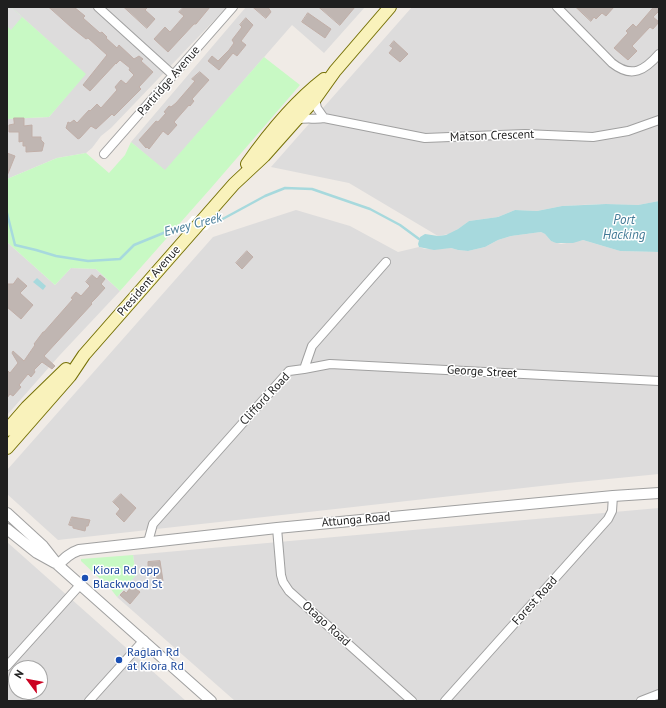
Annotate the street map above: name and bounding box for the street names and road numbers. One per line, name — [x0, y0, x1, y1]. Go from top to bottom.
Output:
street label: Partridge Avenue — [135, 43, 203, 119]
street label: Matson Crescent — [450, 127, 534, 145]
street label: President Avenue — [115, 243, 183, 319]
street label: George Street — [447, 363, 517, 381]
street label: Clifford Road — [237, 370, 293, 428]
street label: Attunga Road — [321, 510, 391, 530]
street label: Forest Road — [509, 574, 561, 628]
street label: Otago Road — [299, 599, 353, 649]

